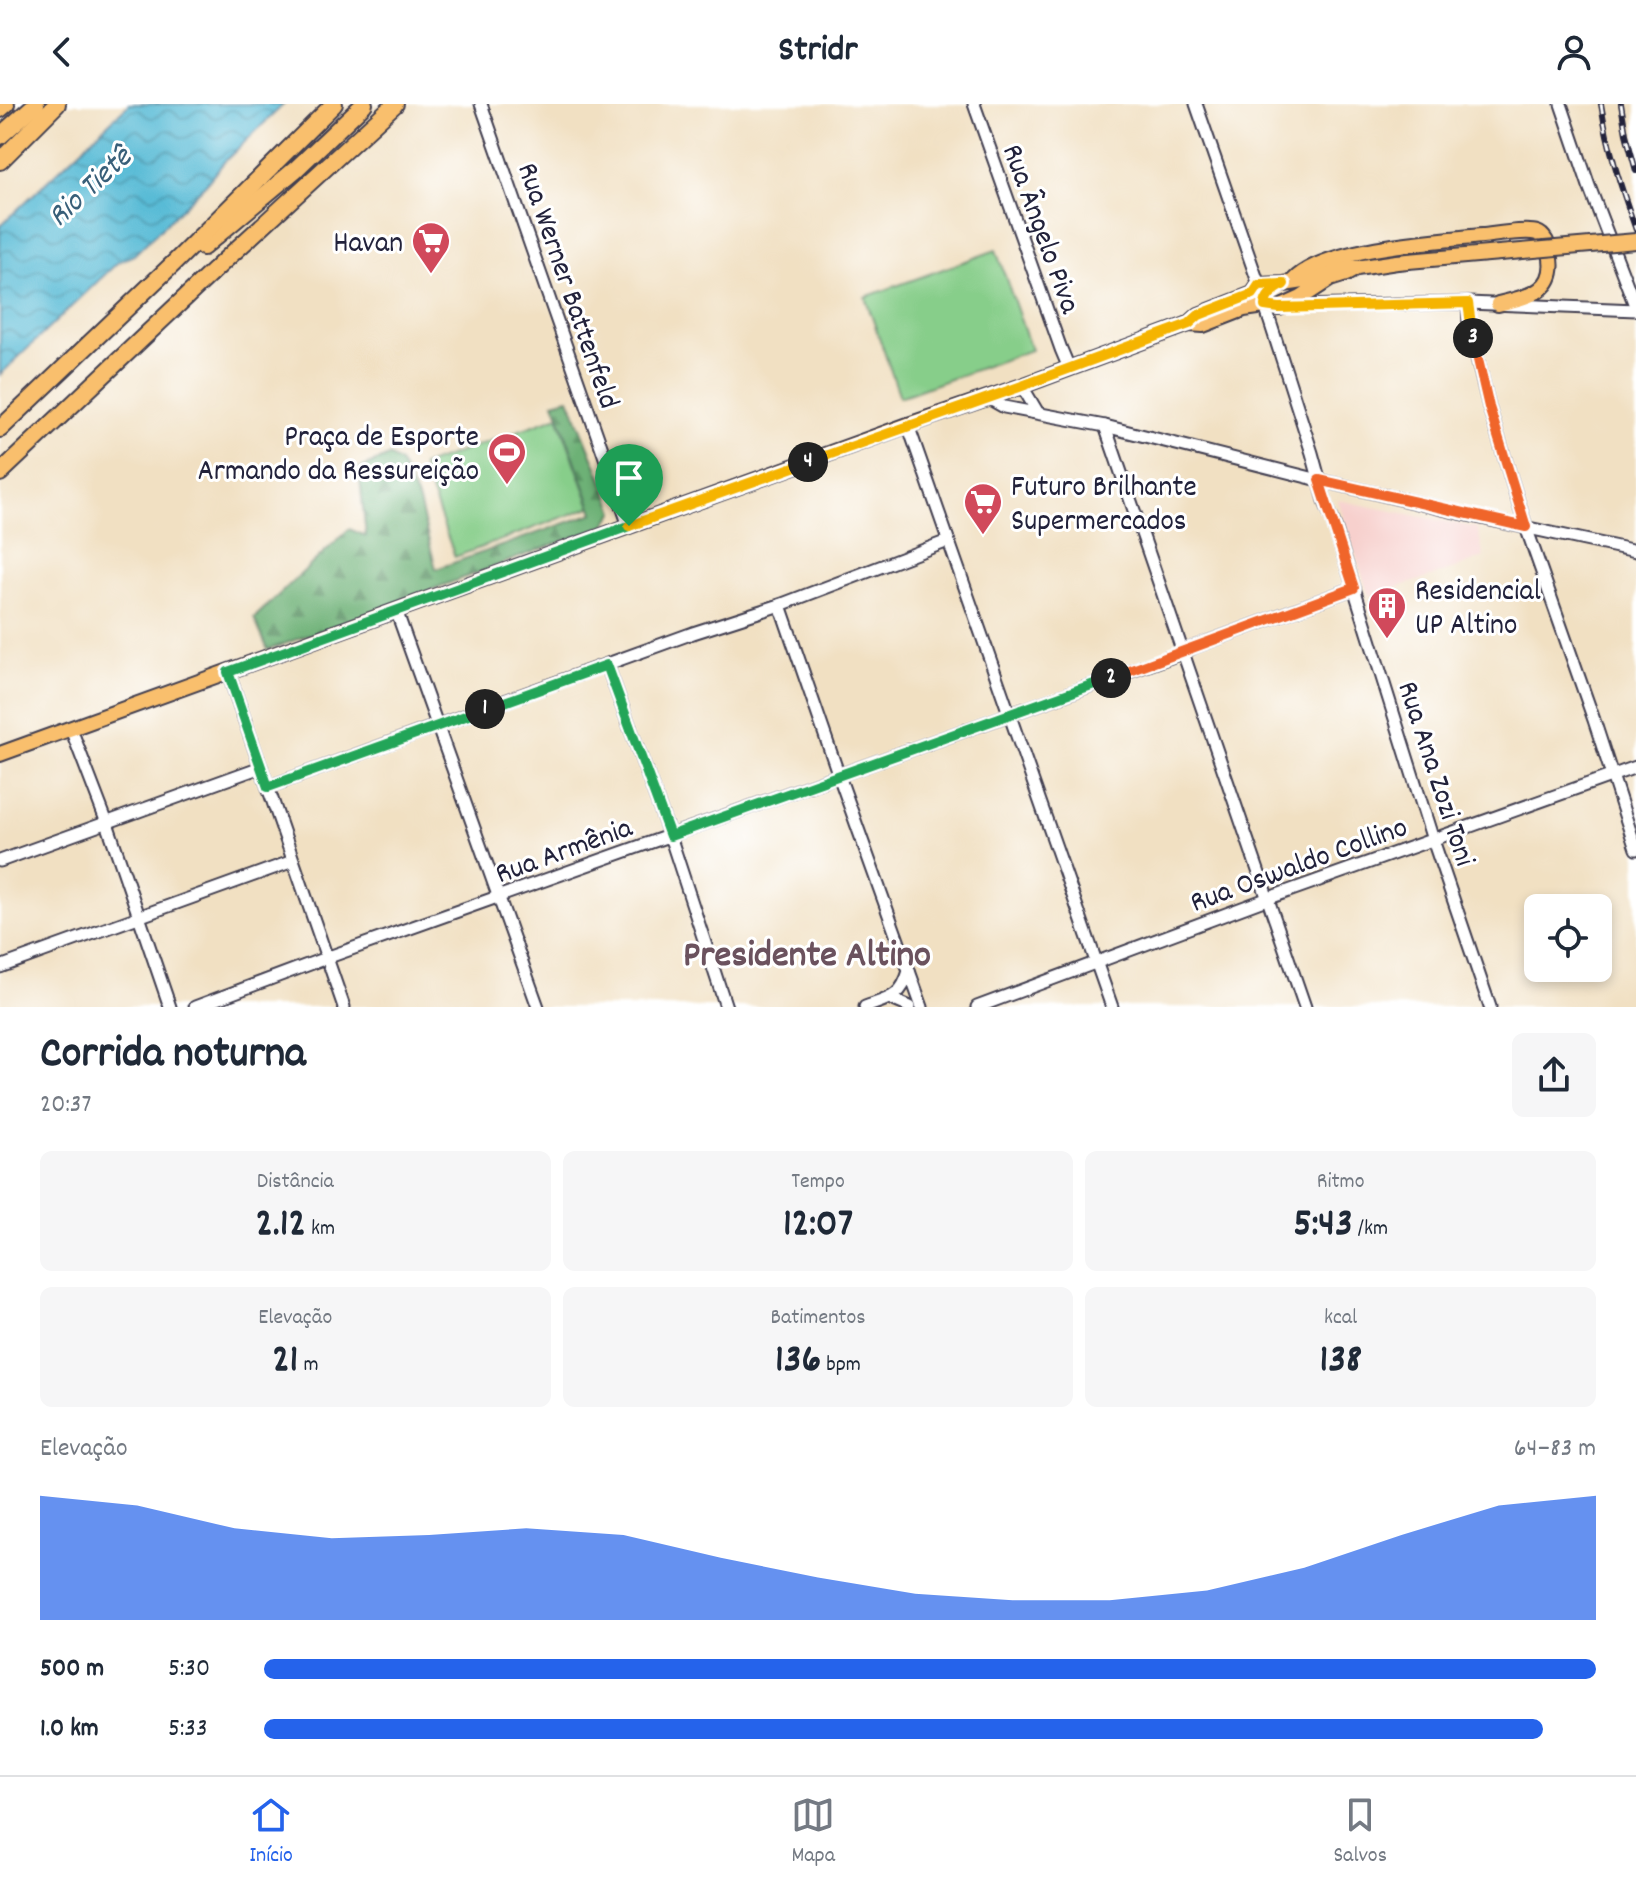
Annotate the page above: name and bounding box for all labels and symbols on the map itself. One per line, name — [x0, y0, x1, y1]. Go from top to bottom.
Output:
water label: Rio Tietê — [39, 136, 146, 240]
street label: Rua Ângelo Piva — [988, 139, 1090, 321]
street label: Rua Werner Battenfeld — [503, 158, 628, 415]
supermarket icon: Havan — [410, 220, 452, 275]
place label: Havan — [333, 224, 403, 267]
pin: 3 — [1453, 318, 1493, 358]
place label: Praça de Esporte Armando da Ressureição — [197, 418, 479, 495]
sports icon: Praça de Esporte Armando da Ressureição — [486, 431, 528, 486]
pin: 4 — [788, 442, 828, 482]
pin — [595, 444, 663, 526]
place label: Futuro Brilhante Supermercados — [1011, 468, 1197, 545]
supermarket icon: Futuro Brilhante Supermercados — [962, 481, 1004, 536]
place label: Residencial UP Altino — [1415, 572, 1541, 649]
building icon: Residencial UP Altino — [1366, 585, 1408, 640]
pin: 2 — [1091, 658, 1131, 698]
street label: Rua Ana Zozi Toni — [1384, 676, 1484, 872]
pin: 1 — [465, 689, 505, 729]
street label: Rua Armênia — [490, 808, 640, 898]
street label: Rua Oswaldo Collino — [1185, 808, 1414, 926]
district label: Presidente Altino — [683, 930, 931, 985]

